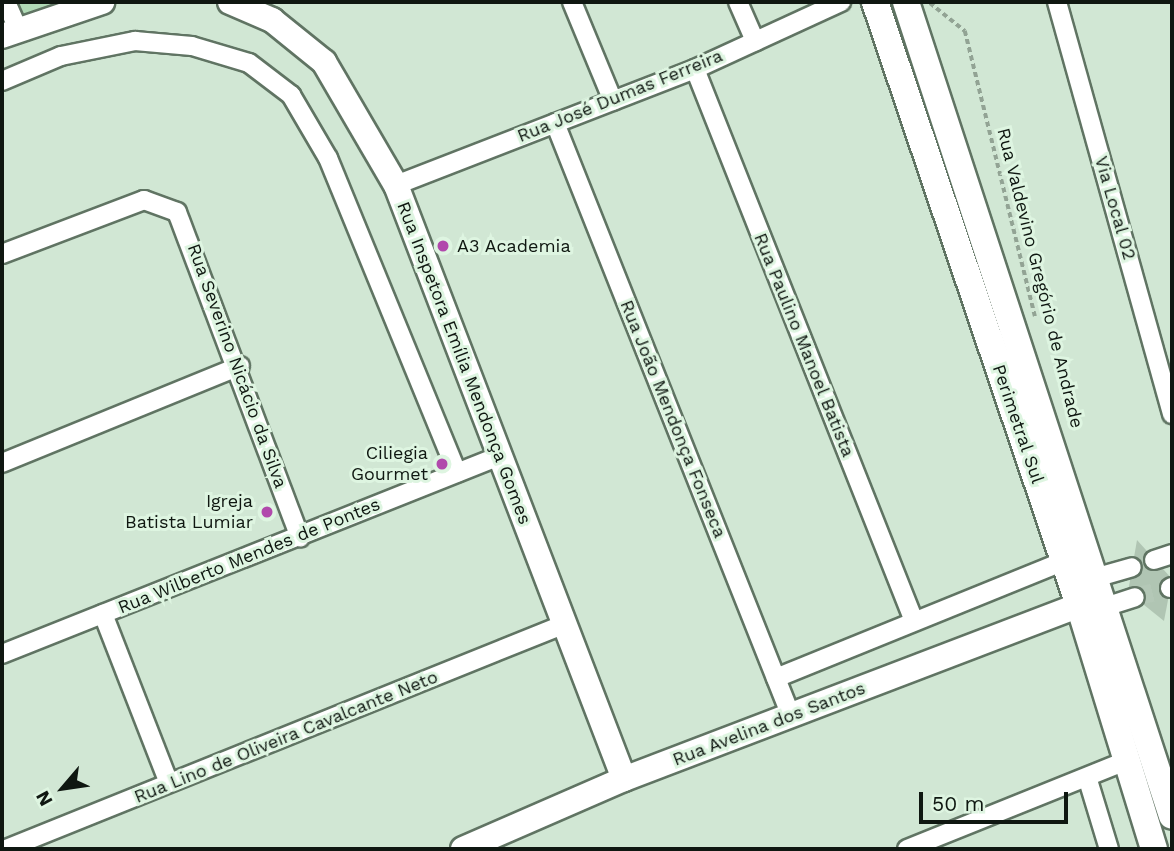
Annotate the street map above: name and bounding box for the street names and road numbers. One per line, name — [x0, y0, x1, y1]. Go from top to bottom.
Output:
street label: Rua José Dumas Ferreira — [514, 45, 726, 147]
street label: Rua Valdevino Gregório de Andrade — [992, 125, 1088, 431]
street label: Via Local 02 — [1090, 153, 1140, 263]
street label: Rua Inspetora Emília Mendonça Gomes — [392, 198, 536, 528]
street label: Rua Paulino Manoel Batista — [749, 230, 859, 460]
street label: Rua Severino Nicácio da Silva — [183, 241, 291, 491]
street label: Rua João Mendonça Fonseca — [615, 296, 731, 542]
street label: Perimetral Sul — [987, 361, 1049, 487]
street label: Rua Wilberto Mendes de Pontes — [114, 493, 384, 619]
street label: Rua Lino de Oliveira Cavalcante Neto — [131, 666, 441, 808]
street label: Rua Avelina dos Santos — [669, 677, 869, 771]

